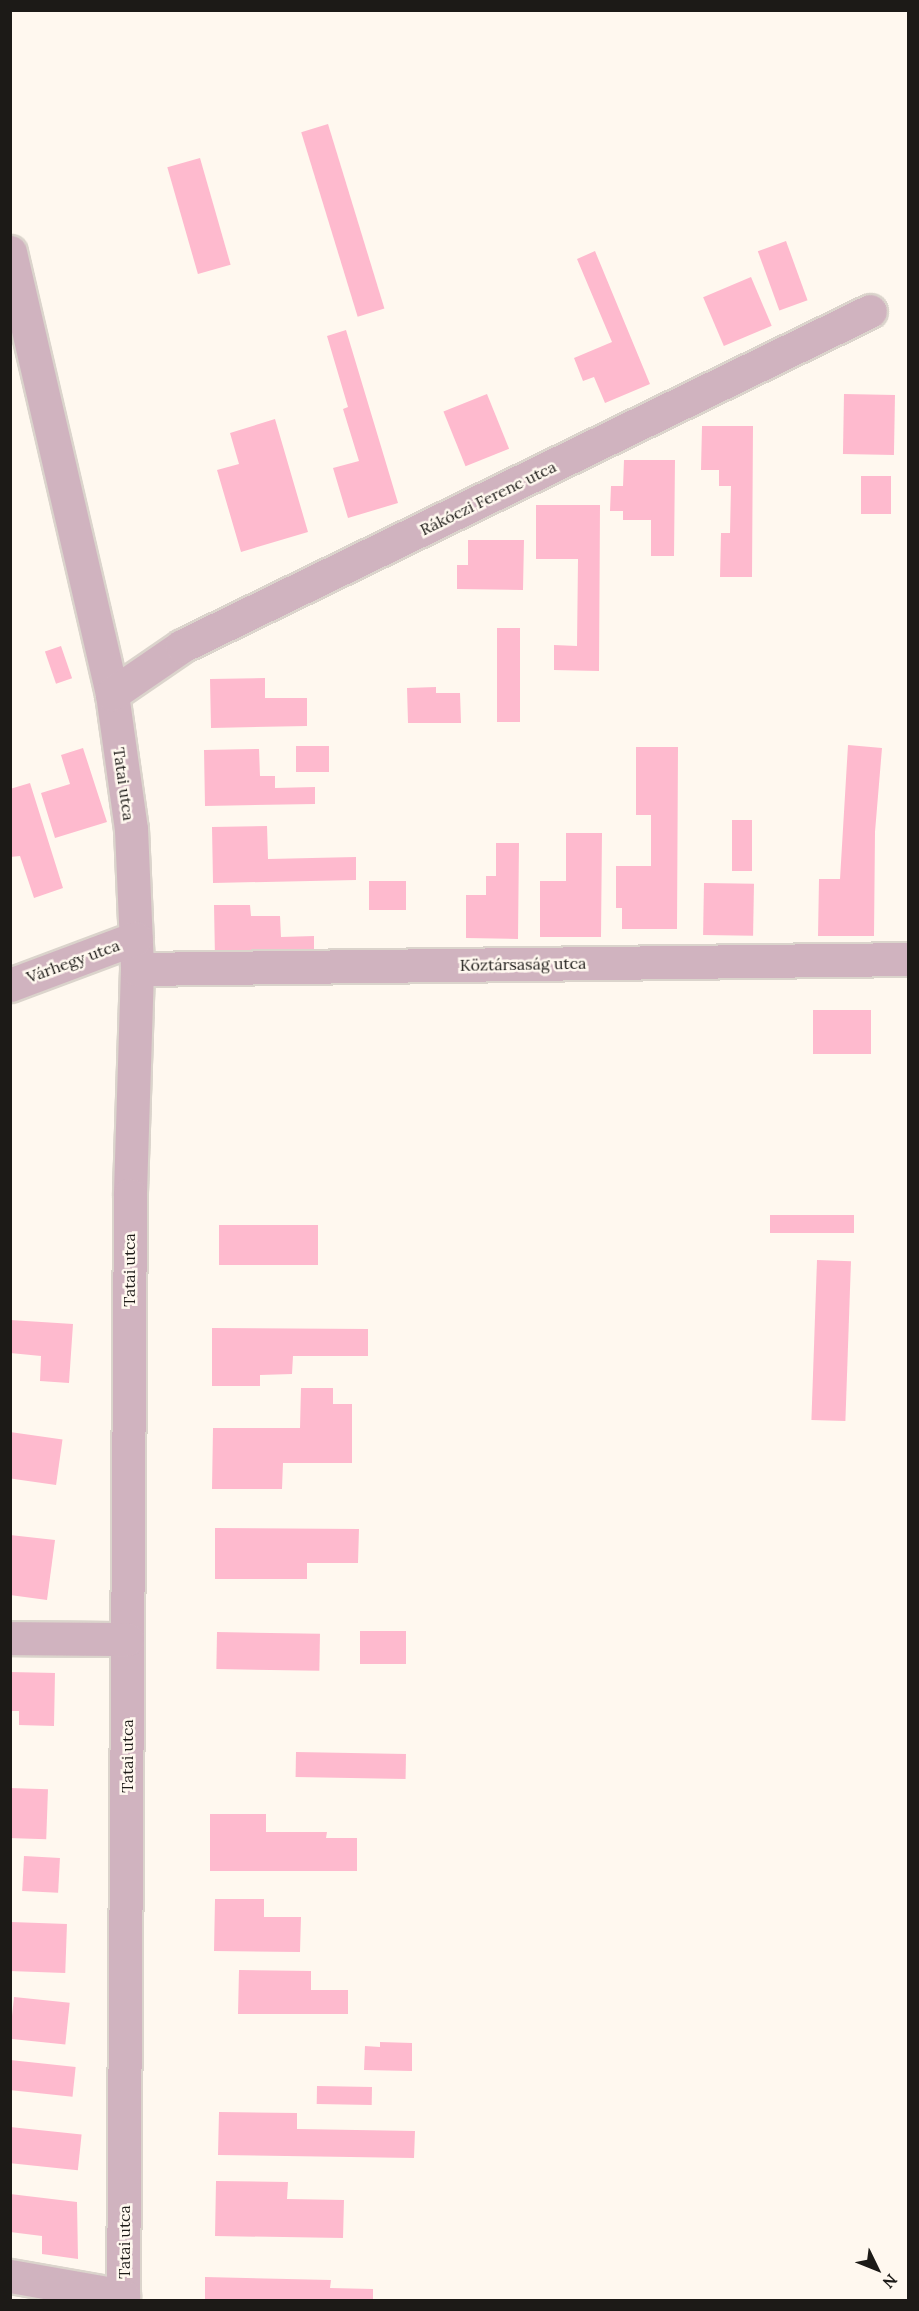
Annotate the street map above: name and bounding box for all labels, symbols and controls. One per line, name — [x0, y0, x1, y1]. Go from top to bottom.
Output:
street label: Rákóczi Ferenc utca — [417, 457, 559, 539]
street label: Tatai utca — [109, 746, 139, 822]
street label: Várhegy utca — [24, 935, 122, 987]
street label: Köztársaság utca — [460, 953, 586, 975]
street label: Tatai utca — [119, 1233, 139, 1307]
street label: Tatai utca — [117, 1719, 137, 1793]
street label: Tatai utca — [114, 2205, 134, 2279]
north arrow — [847, 2239, 907, 2299]
text: N — [879, 2270, 902, 2293]

